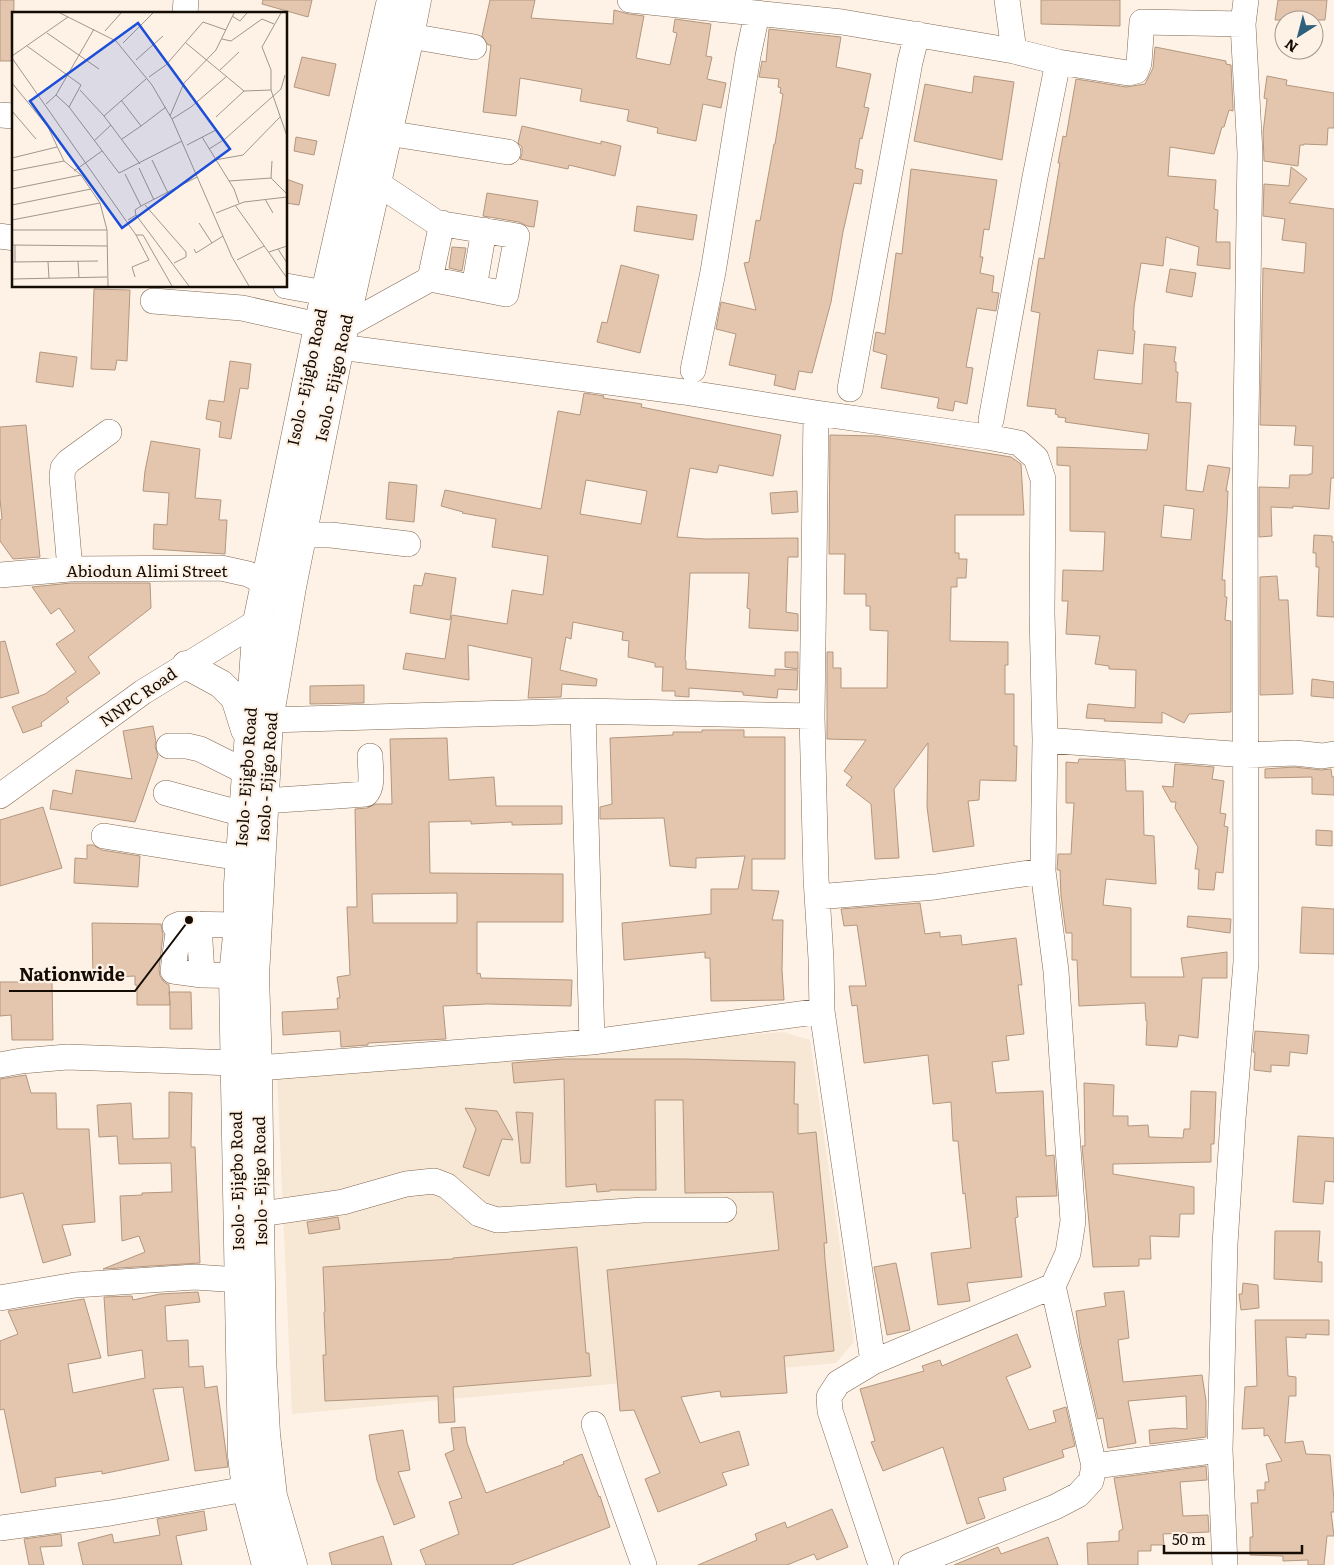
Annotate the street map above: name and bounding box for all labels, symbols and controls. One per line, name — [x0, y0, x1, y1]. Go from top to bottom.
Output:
north arrow — [1274, 10, 1324, 60]
inset map — [12, 12, 288, 288]
text: N — [1280, 35, 1301, 58]
street label: Isolo - Ejigbo Road — [280, 306, 332, 448]
street label: Isolo - Ejigo Road — [308, 312, 358, 444]
street label: Abiodun Alimi Street — [66, 558, 228, 582]
street label: NNPC Road — [94, 661, 181, 732]
street label: Isolo - Ejigbo Road — [228, 706, 262, 848]
street label: Isolo - Ejigo Road — [249, 711, 283, 843]
callout: Nationwide — [9, 958, 135, 991]
text: Nationwide — [19, 960, 125, 987]
street label: Isolo - Ejigbo Road — [223, 1111, 249, 1251]
street label: Isolo - Ejigo Road — [246, 1116, 272, 1246]
scale bar — [1164, 1522, 1302, 1554]
text: 50 m — [1172, 1527, 1206, 1550]

